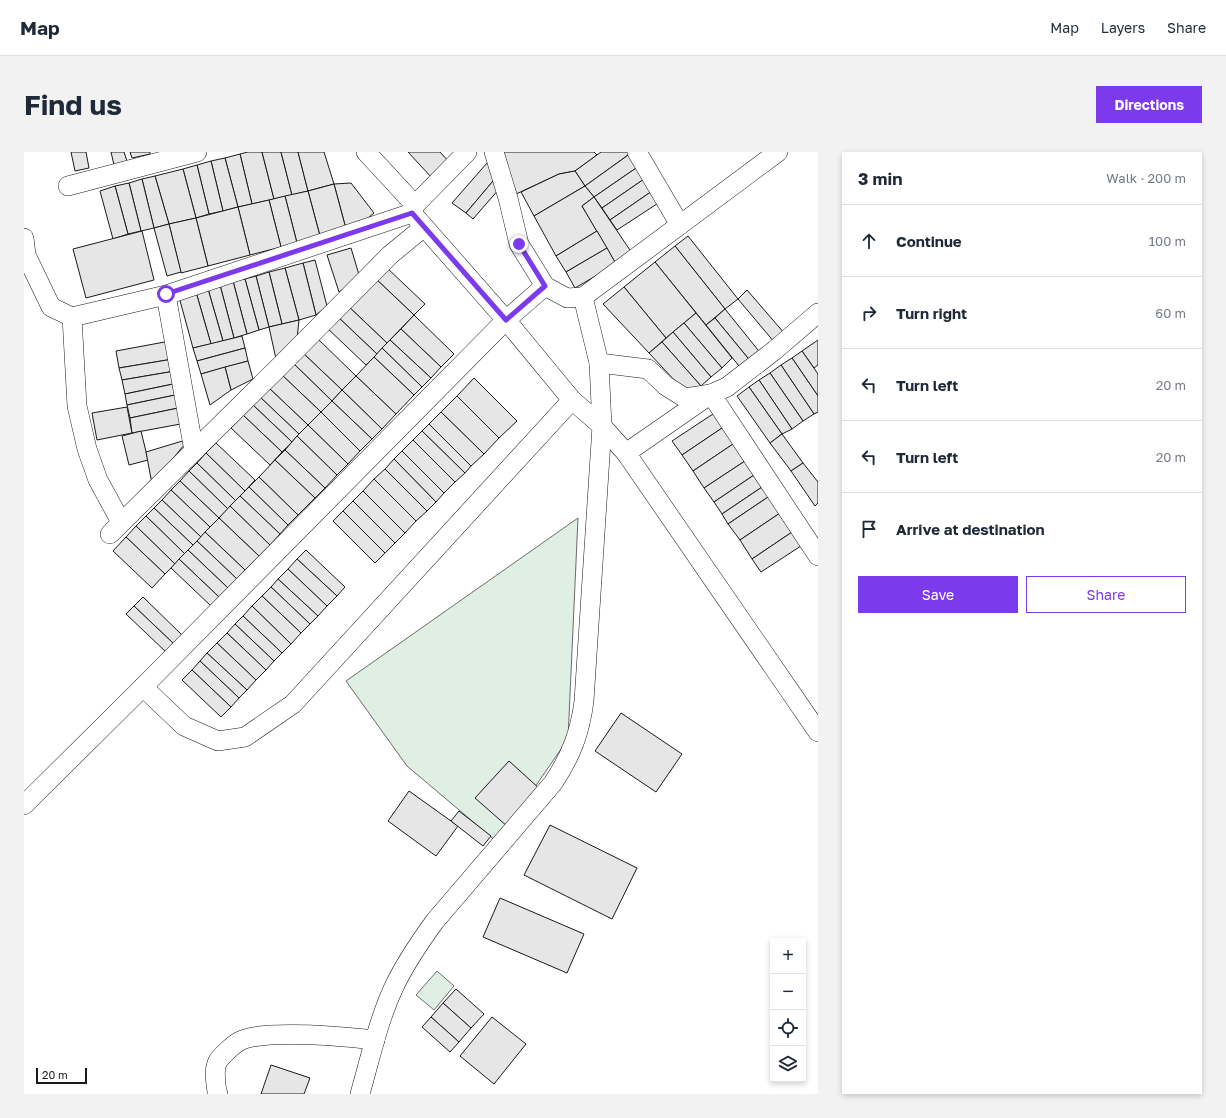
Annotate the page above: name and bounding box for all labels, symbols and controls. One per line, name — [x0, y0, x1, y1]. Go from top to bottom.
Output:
text: Map — [20, 16, 60, 39]
text: Map — [1050, 19, 1079, 36]
text: Layers — [1101, 19, 1145, 36]
text: Share — [1167, 19, 1206, 36]
button: Directions — [1096, 86, 1202, 123]
text: Find us — [24, 88, 122, 121]
text: 3 min — [858, 168, 902, 189]
text: Walk · 200 m — [1106, 170, 1186, 186]
icon: ahead — [858, 230, 880, 252]
text: Continue — [896, 232, 962, 250]
text: 100 m — [1149, 233, 1186, 249]
route end — [510, 235, 528, 253]
route start — [157, 285, 175, 303]
icon: right — [858, 302, 880, 324]
text: Turn right — [896, 304, 967, 322]
text: 60 m — [1155, 305, 1186, 321]
icon: left — [858, 374, 880, 396]
text: Turn left — [896, 376, 958, 394]
text: 20 m — [1156, 377, 1186, 393]
icon: left — [858, 446, 880, 468]
text: Turn left — [896, 448, 958, 466]
text: 20 m — [1156, 449, 1186, 465]
icon: arrive — [858, 518, 880, 540]
text: Arrive at destination — [896, 520, 1045, 538]
button: Save — [858, 576, 1018, 613]
button: Share — [1026, 576, 1186, 613]
map controls — [770, 938, 806, 1082]
button: + — [770, 938, 806, 974]
button: − — [770, 974, 806, 1010]
button: locate — [770, 1010, 806, 1046]
button: layers — [770, 1046, 806, 1082]
scale bar — [36, 1066, 87, 1085]
text: 20 m — [42, 1068, 68, 1081]

